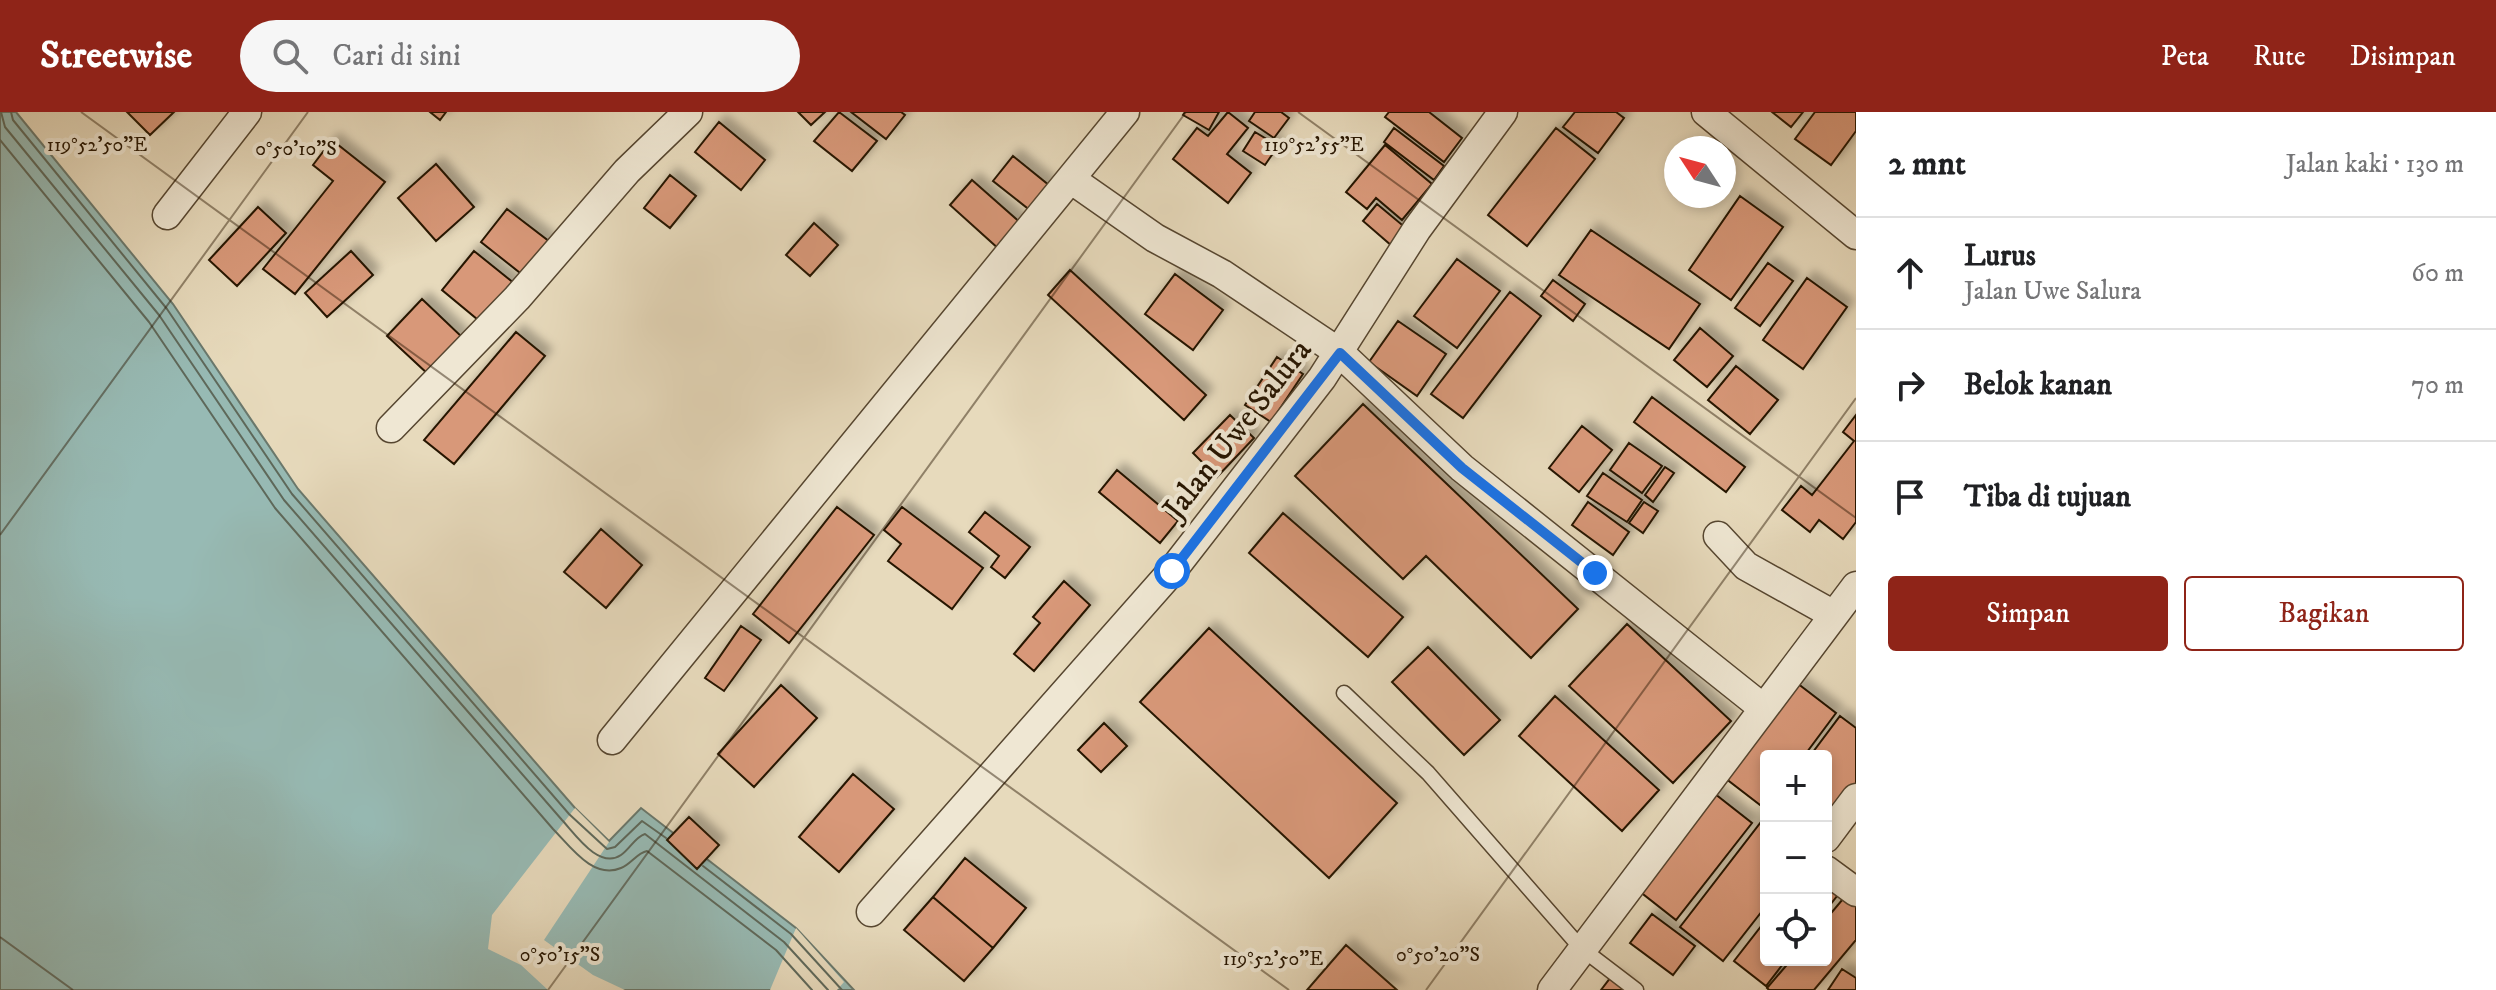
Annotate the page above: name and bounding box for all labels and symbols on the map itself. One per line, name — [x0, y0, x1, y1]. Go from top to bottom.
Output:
text: 119°52'50"E — [47, 133, 147, 158]
text: 119°52'55"E — [1264, 133, 1364, 158]
north arrow — [1664, 136, 1736, 208]
text: 0°50'10"S — [255, 137, 337, 162]
street label: Jalan Uwe Salura — [1153, 331, 1321, 531]
route start — [1154, 553, 1190, 589]
route end — [1577, 555, 1613, 591]
text: 0°50'15"S — [520, 943, 600, 968]
text: 0°50'20"S — [1396, 943, 1480, 968]
text: 119°52'50"E — [1223, 947, 1323, 972]

